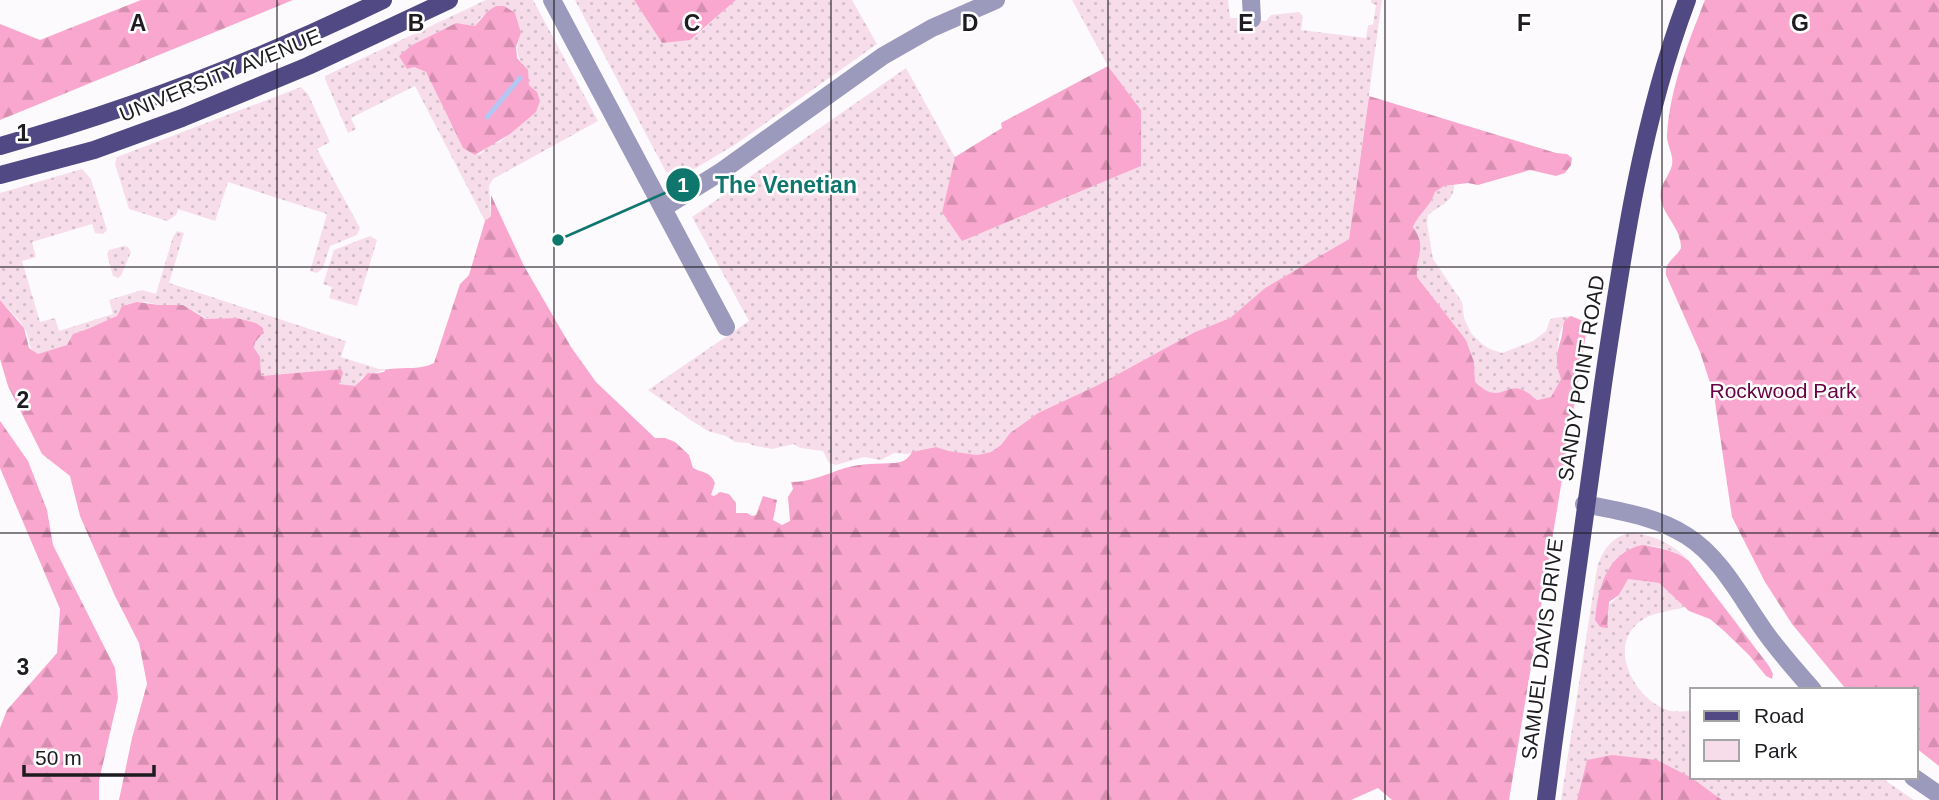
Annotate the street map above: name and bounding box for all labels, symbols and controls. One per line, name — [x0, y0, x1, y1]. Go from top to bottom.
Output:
text: B — [408, 10, 424, 36]
text: C — [684, 10, 700, 36]
text: D — [962, 10, 978, 36]
text: E — [1238, 10, 1254, 36]
text: F — [1517, 10, 1531, 36]
text: G — [1791, 10, 1809, 36]
street label: UNIVERSITY AVENUE — [115, 23, 325, 127]
text: 1 — [17, 120, 30, 146]
callout: The Venetian — [666, 163, 871, 207]
text: The Venetian — [715, 172, 857, 198]
text: 1 — [677, 173, 689, 196]
street label: SANDY POINT ROAD — [1553, 273, 1609, 483]
park label: Rockwood Park — [1709, 379, 1857, 402]
text: 2 — [17, 387, 29, 413]
street label: SAMUEL DAVIS DRIVE — [1517, 537, 1567, 761]
text: 3 — [17, 654, 29, 680]
legend — [1690, 688, 1918, 779]
text: Road — [1754, 704, 1804, 727]
scale bar — [24, 734, 154, 778]
text: Park — [1754, 739, 1798, 762]
text: 50 m — [35, 746, 82, 769]

